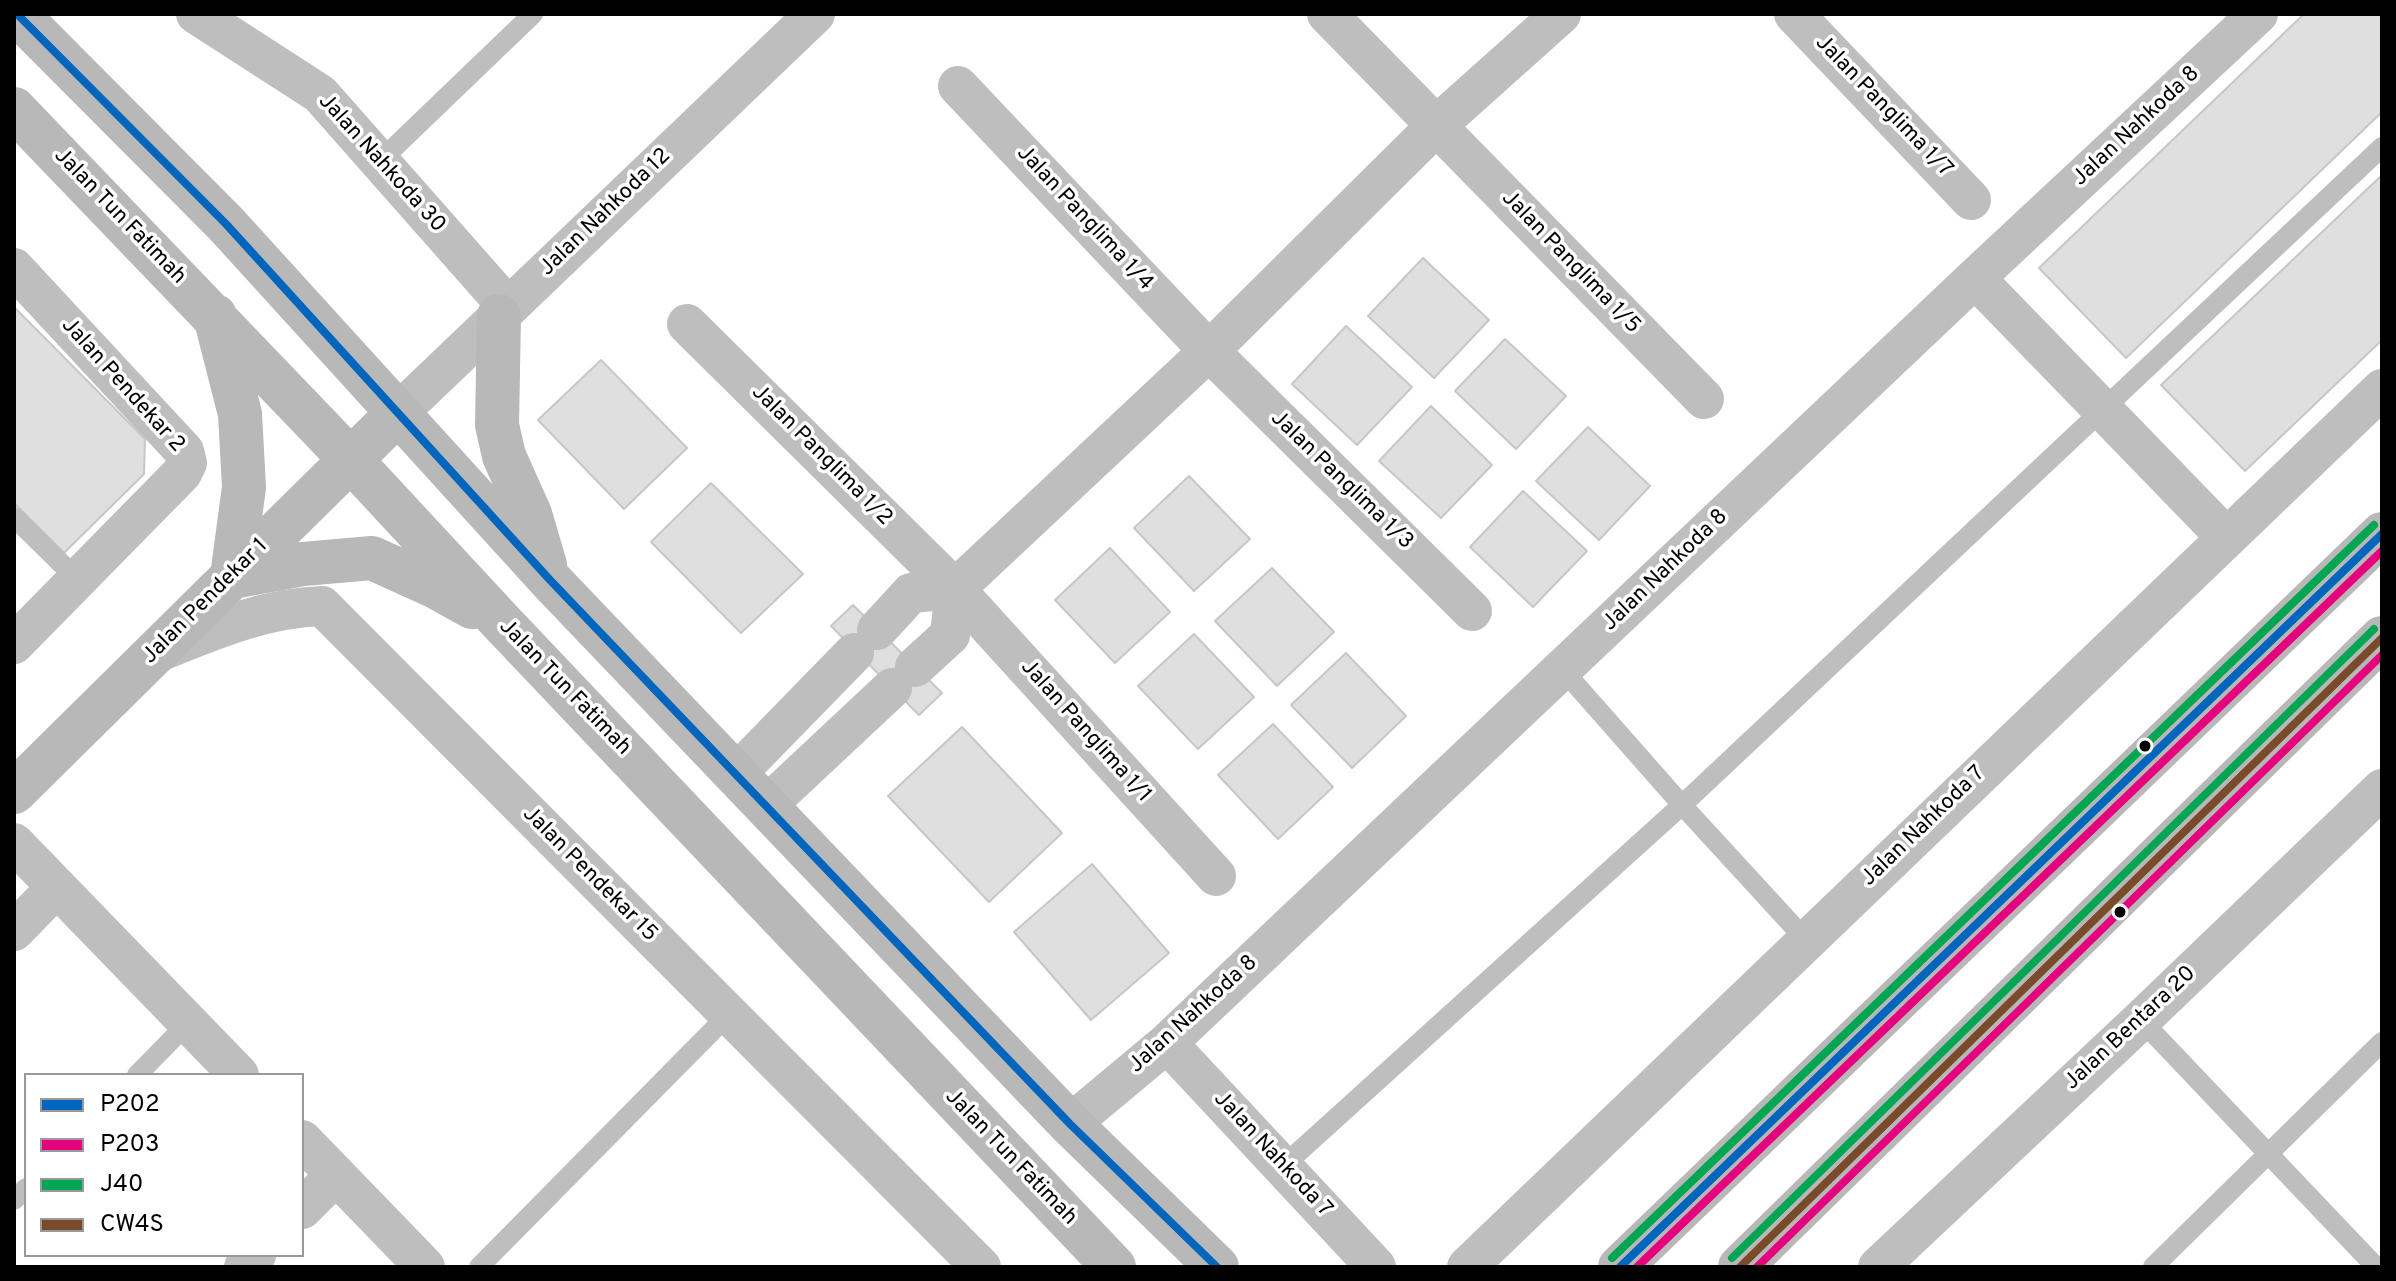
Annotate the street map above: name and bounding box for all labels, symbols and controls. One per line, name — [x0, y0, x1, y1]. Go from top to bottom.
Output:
street label: Jalan Panglima 1/7 — [1809, 31, 1957, 183]
street label: Jalan Nahkoda 8 — [2068, 61, 2206, 193]
street label: Jalan Nahkoda 30 — [312, 89, 450, 239]
street label: Jalan Panglima 1/4 — [1010, 141, 1158, 297]
street label: Jalan Tun Fatimah — [47, 144, 191, 290]
street label: Jalan Nahkoda 12 — [535, 144, 677, 282]
street label: Jalan Panglima 1/5 — [1495, 186, 1645, 340]
street label: Jalan Pendekar 2 — [55, 313, 189, 459]
street label: Jalan Panglima 1/2 — [745, 380, 897, 532]
street label: Jalan Panglima 1/3 — [1264, 406, 1418, 556]
street label: Jalan Nahkoda 8 — [1598, 505, 1734, 637]
street label: Jalan Pendekar 1 — [138, 534, 274, 670]
street label: Jalan Tun Fatimah — [492, 615, 636, 761]
street label: Jalan Panglima 1/1 — [1014, 655, 1156, 809]
unlabelled marker — [2137, 738, 2153, 754]
street label: Jalan Nahkoda 7 — [1857, 761, 1991, 893]
street label: Jalan Pendekar 15 — [516, 802, 662, 948]
unlabelled marker — [2112, 904, 2128, 920]
street label: Jalan Nahkoda 8 — [1124, 950, 1264, 1080]
street label: Jalan Bentara 20 — [2060, 961, 2202, 1097]
legend — [24, 1073, 304, 1257]
street label: Jalan Tun Fatimah — [938, 1085, 1082, 1231]
street label: Jalan Nahkoda 7 — [1207, 1087, 1337, 1223]
text: P202 — [100, 1090, 160, 1120]
text: P203 — [100, 1130, 159, 1160]
text: J40 — [100, 1170, 143, 1200]
text: CW4S — [100, 1210, 164, 1240]

